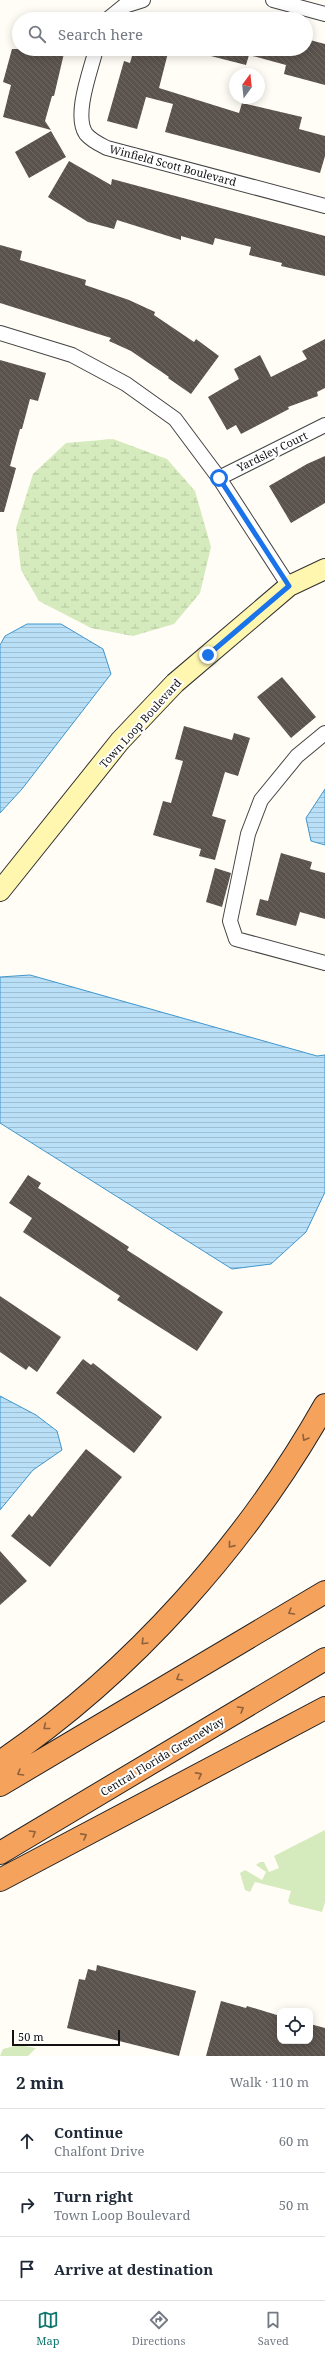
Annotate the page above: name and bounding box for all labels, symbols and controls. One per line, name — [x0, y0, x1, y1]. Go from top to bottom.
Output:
search box — [12, 12, 313, 56]
icon: search — [26, 23, 48, 45]
text: Search here — [58, 24, 143, 44]
north arrow — [229, 68, 265, 104]
street label: Winfield Scott Boulevard — [108, 141, 238, 189]
street label: Yardsley Court — [233, 427, 310, 475]
route start — [210, 469, 228, 487]
route end — [199, 646, 217, 664]
street label: Town Loop Boulevard — [96, 675, 184, 771]
one-way arrow — [303, 1434, 310, 1441]
one-way arrow — [229, 1540, 236, 1548]
one-way arrow — [288, 1608, 295, 1615]
one-way arrow — [142, 1637, 149, 1645]
one-way arrow — [176, 1674, 183, 1681]
one-way arrow — [237, 1706, 244, 1713]
street label: Central Florida GreeneWay — [97, 1713, 227, 1799]
one-way arrow — [44, 1722, 51, 1729]
one-way arrow — [17, 1769, 24, 1776]
one-way arrow — [195, 1772, 202, 1780]
one-way arrow — [29, 1830, 36, 1837]
one-way arrow — [80, 1833, 87, 1840]
map controls — [277, 2008, 313, 2044]
button: locate — [277, 2008, 313, 2044]
scale bar — [12, 2028, 120, 2047]
text: 50 m — [18, 2029, 44, 2044]
text: 2 min — [16, 2071, 64, 2094]
text: Walk · 110 m — [230, 2073, 309, 2091]
text: Continue — [54, 2122, 123, 2142]
icon: ahead — [16, 2130, 38, 2152]
text: 60 m — [279, 2132, 309, 2150]
text: Chalfont Drive — [54, 2142, 144, 2160]
text: Turn right — [54, 2186, 133, 2206]
icon: right — [16, 2194, 38, 2216]
text: 50 m — [279, 2196, 309, 2214]
text: Town Loop Boulevard — [54, 2206, 190, 2224]
icon: arrive — [16, 2258, 38, 2280]
text: Arrive at destination — [54, 2259, 213, 2279]
tab: Map — [36, 2309, 59, 2348]
tab: Directions — [132, 2309, 185, 2348]
tab: Saved — [258, 2309, 289, 2348]

